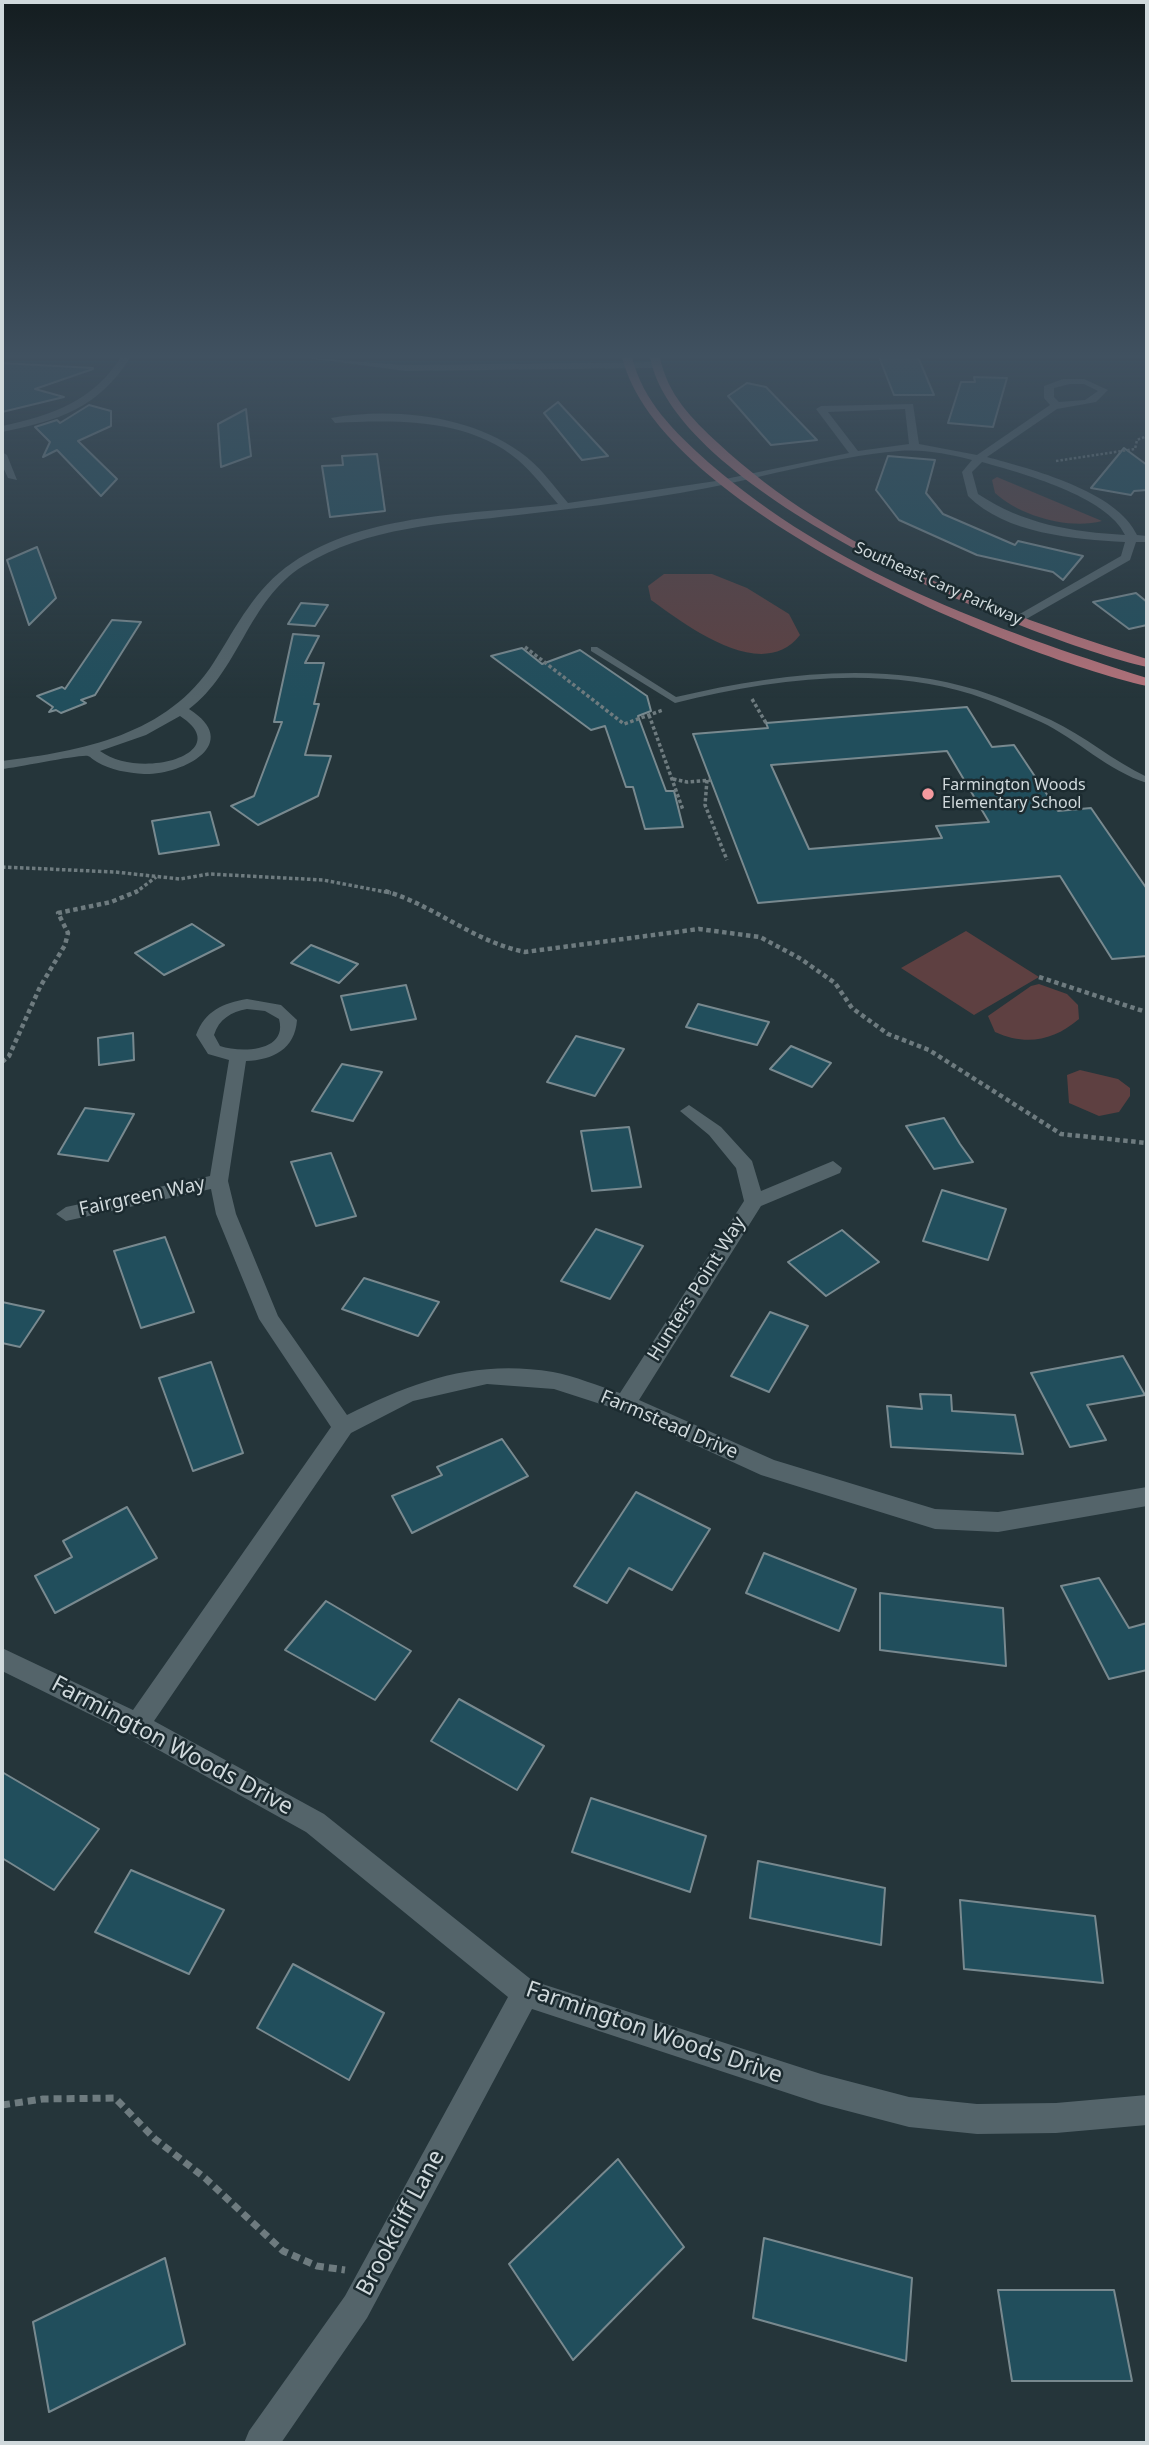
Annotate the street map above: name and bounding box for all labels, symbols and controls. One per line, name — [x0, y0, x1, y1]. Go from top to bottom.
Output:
street label: Southeast Cary Parkway — [851, 538, 1025, 630]
place label: Farmington Woods Elementary School — [942, 775, 1086, 813]
marker: Farmington Woods Elementary School — [920, 786, 936, 802]
street label: Fairgreen Way — [77, 1173, 207, 1221]
street label: Hunters Point Way — [643, 1213, 751, 1365]
street label: Farmstead Drive — [597, 1386, 741, 1464]
street label: Farmington Woods Drive — [47, 1671, 297, 1821]
street label: Farmington Woods Drive — [522, 1976, 786, 2090]
street label: Brookcliff Lane — [351, 2145, 451, 2301]

